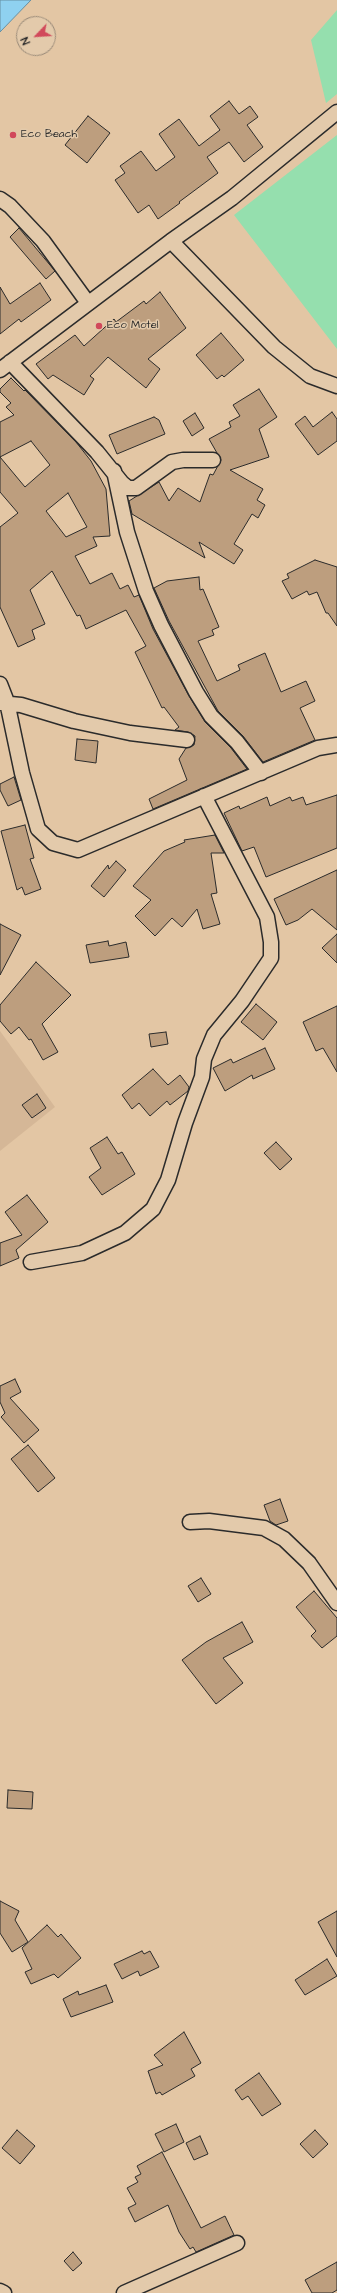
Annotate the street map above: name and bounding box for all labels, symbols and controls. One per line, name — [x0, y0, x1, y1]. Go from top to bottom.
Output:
north arrow — [16, 16, 56, 56]
text: N — [17, 35, 34, 47]
place label: Eco Beach — [21, 128, 77, 142]
marker: Eco Beach — [8, 130, 18, 140]
place label: Eco Motel — [107, 319, 158, 333]
marker: Eco Motel — [94, 321, 104, 331]

